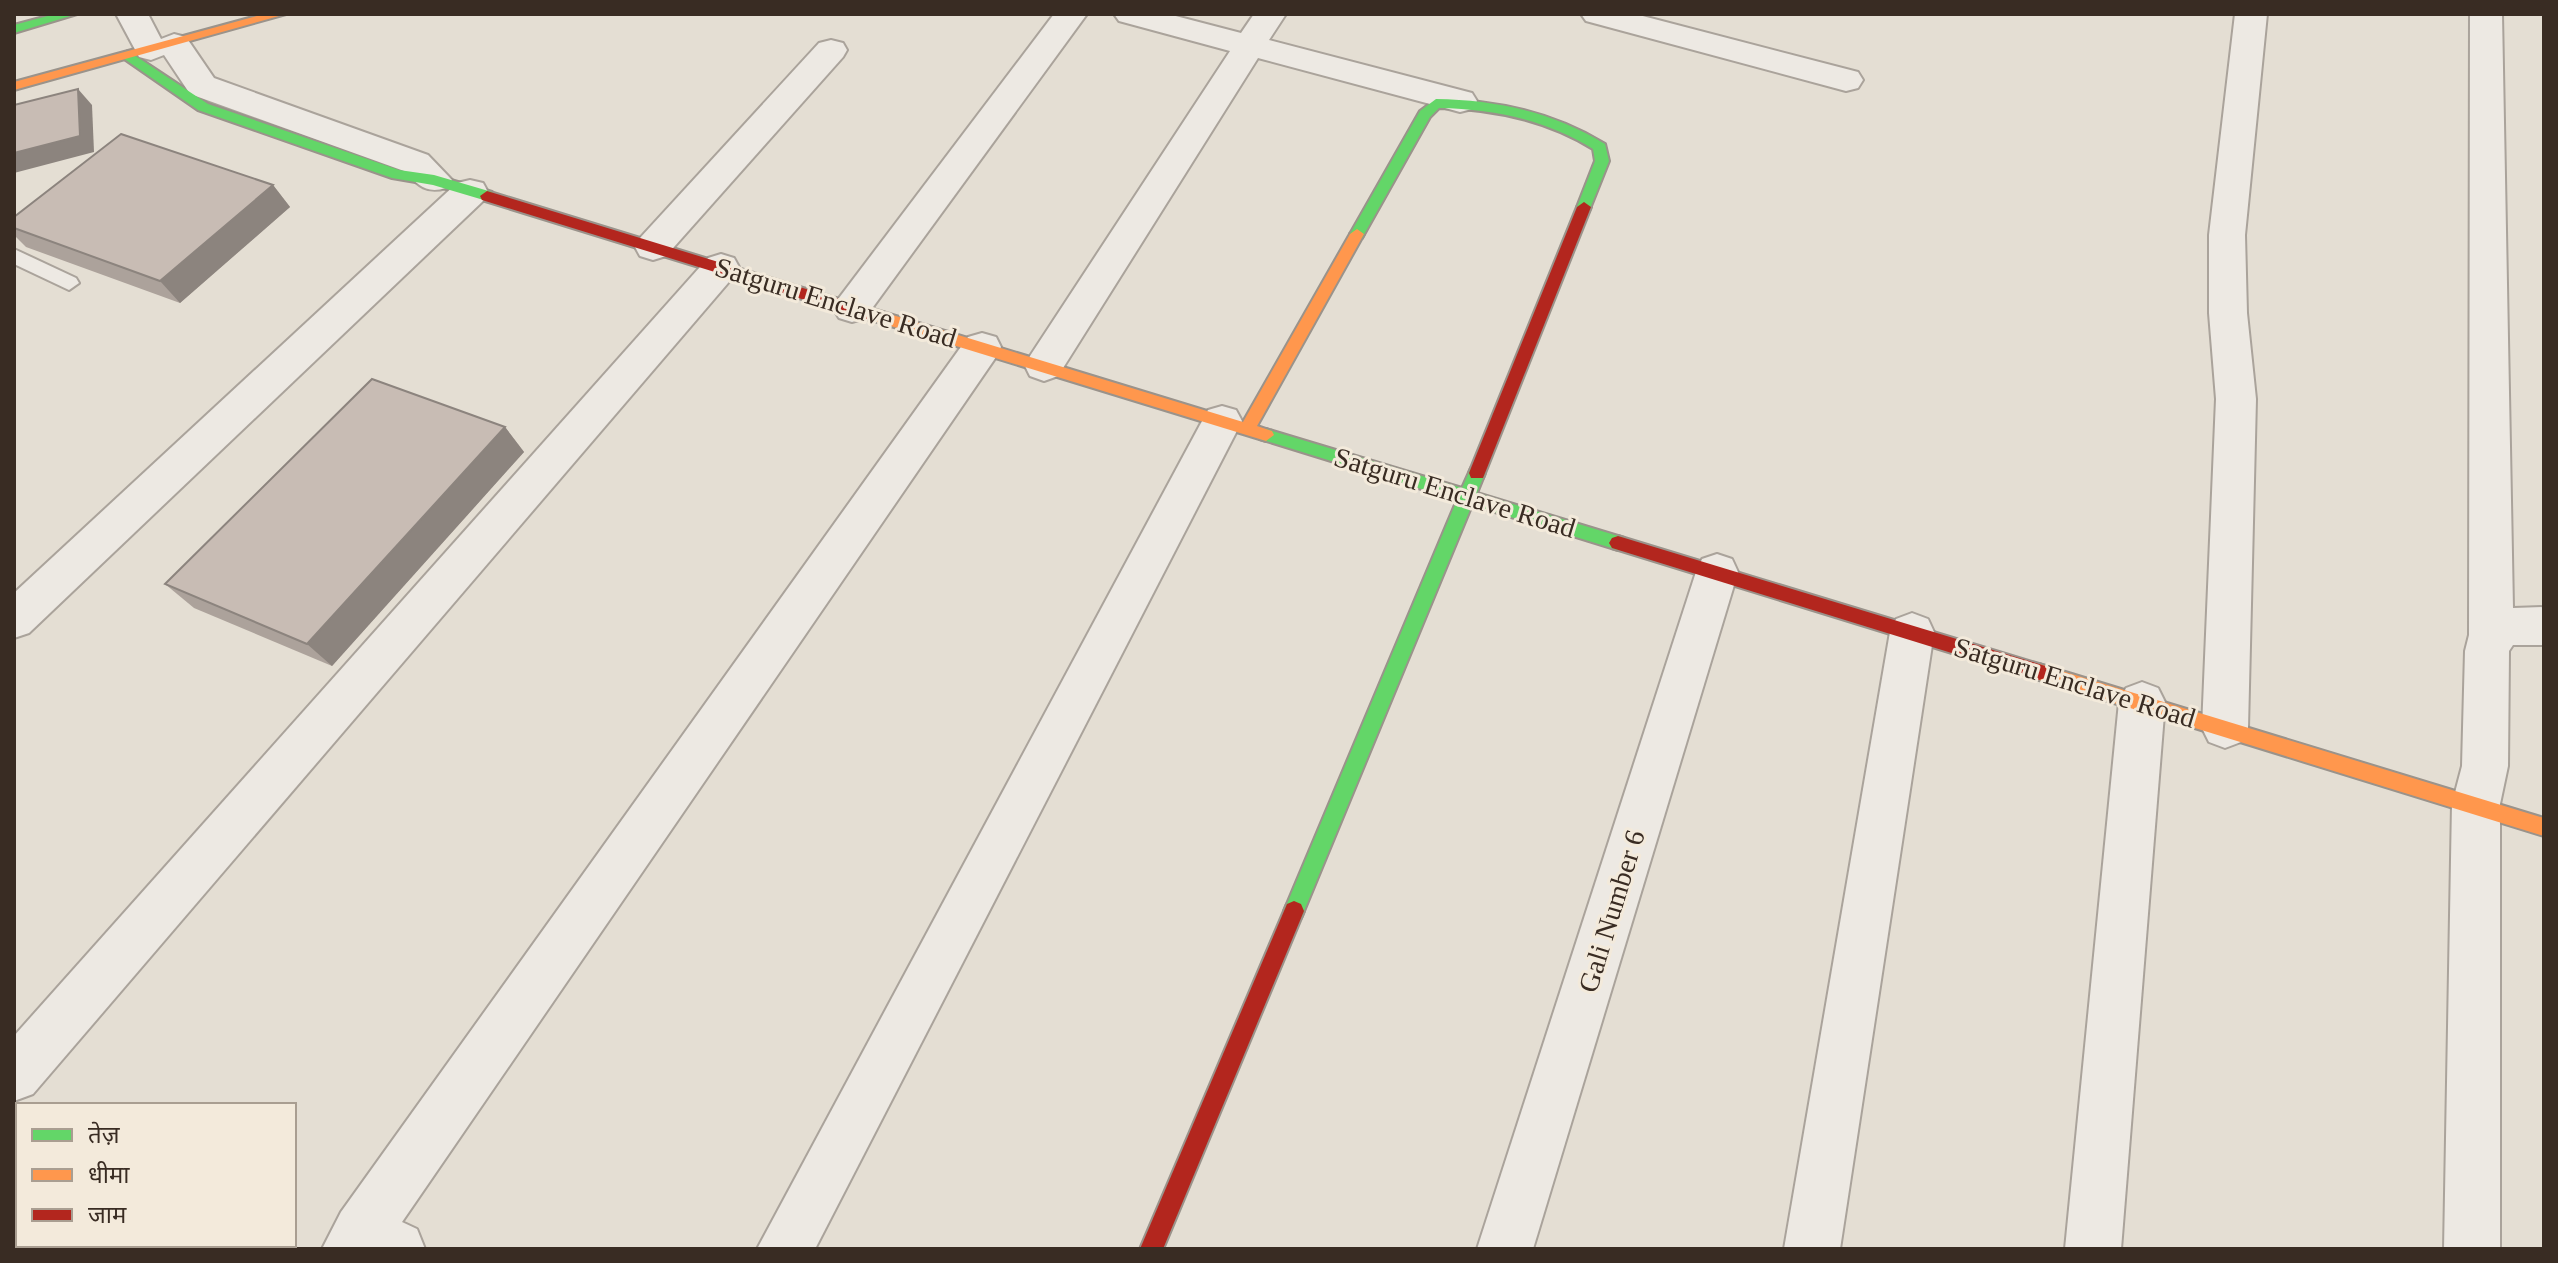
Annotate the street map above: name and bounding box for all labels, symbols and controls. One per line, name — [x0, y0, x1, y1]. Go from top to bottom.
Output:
street label: Satguru Enclave Road — [712, 251, 960, 354]
street label: Satguru Enclave Road — [1331, 441, 1579, 544]
street label: Satguru Enclave Road — [1951, 631, 2199, 734]
street label: Gali Number 6 — [1572, 826, 1651, 996]
legend — [16, 1103, 296, 1247]
text: तेज़ — [88, 1121, 121, 1148]
text: धीमा — [88, 1161, 130, 1188]
text: जाम — [88, 1202, 127, 1228]

